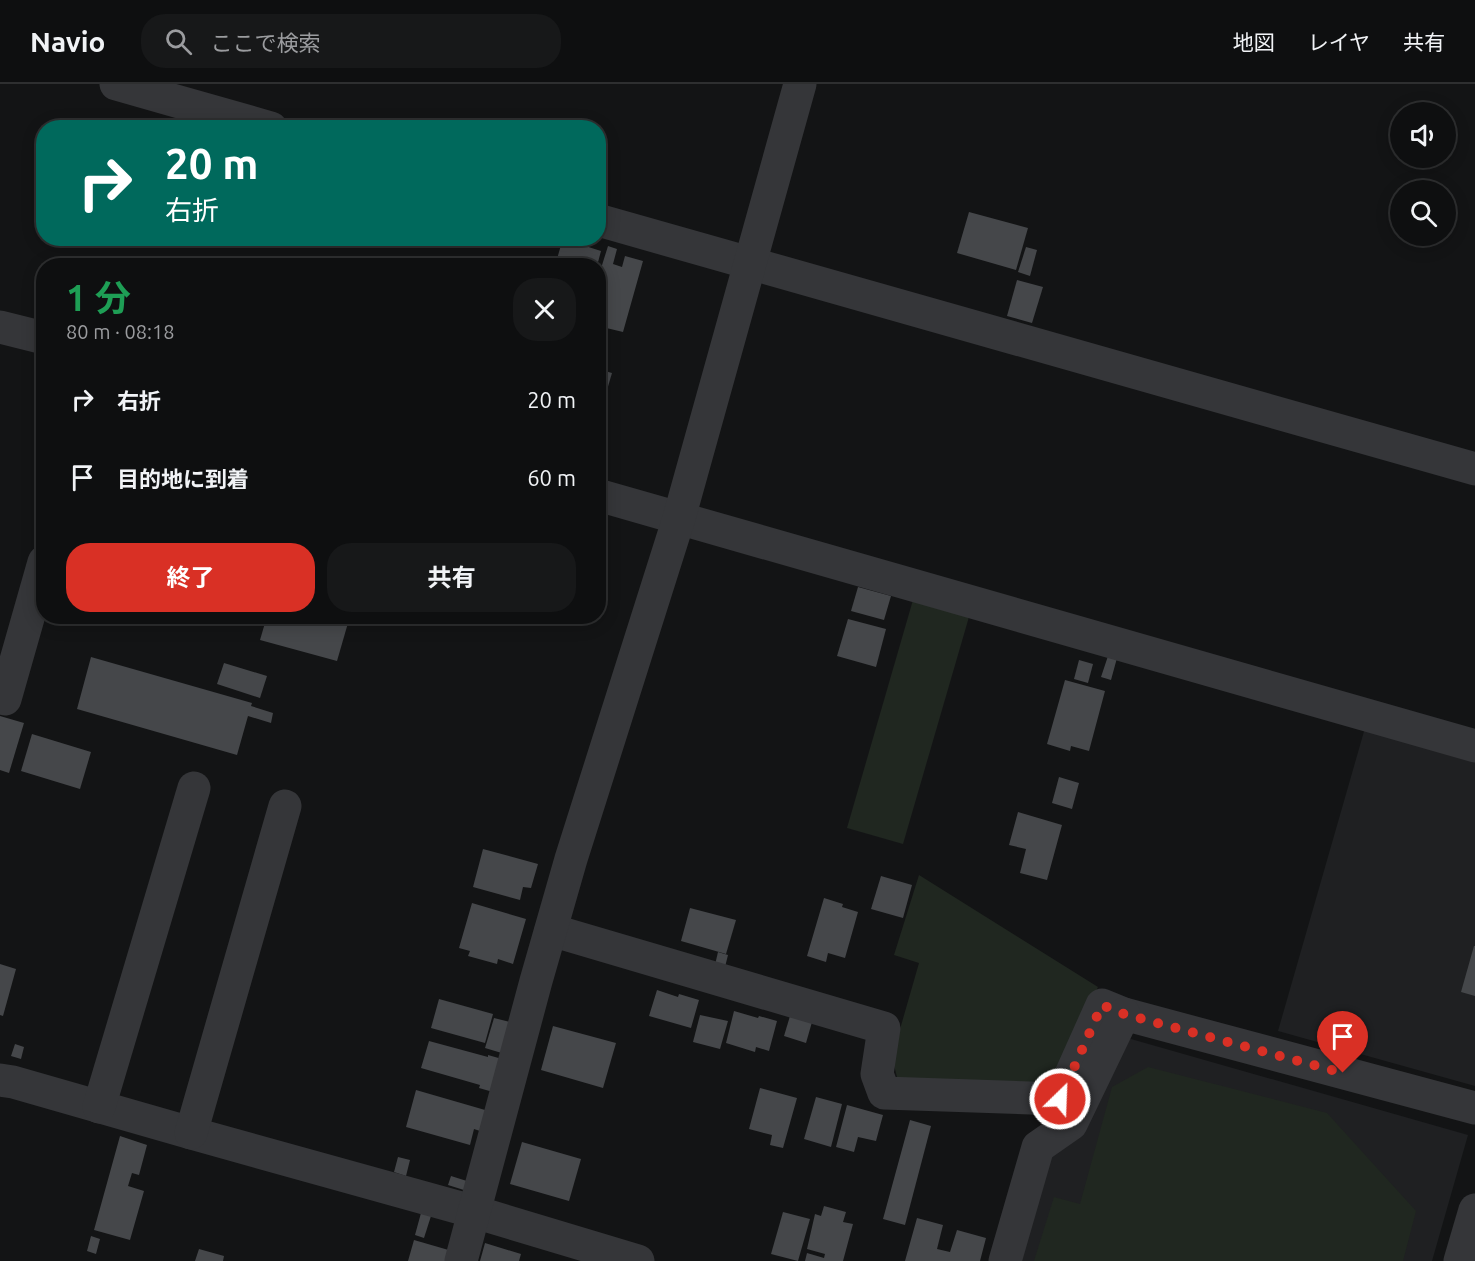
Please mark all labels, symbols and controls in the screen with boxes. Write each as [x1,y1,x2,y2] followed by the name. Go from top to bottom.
[141,14,561,68] search box
[162,25,195,58] icon: search
[30,26,105,57] text: Navio
[210,30,320,55] text: ここで検索
[1233,30,1275,54] text: 地図
[1308,30,1370,54] text: レイヤ
[1403,30,1445,54] text: 共有
[1390,102,1456,246] map controls
[1390,102,1456,168] button: sound
[165,140,259,187] text: 20 m
[66,144,144,222] icon: right
[1390,180,1456,246] button: search
[165,195,219,225] text: 右折
[66,277,131,318] text: 1 分
[513,278,576,341] button: close
[66,320,175,343] text: 80 m · 08:18
[66,383,99,416] icon: right
[527,387,576,412] text: 20 m
[117,388,161,413] text: 右折
[66,461,99,494] icon: arrive
[527,465,576,490] text: 60 m
[117,466,249,491] text: 目的地に到着
[66,543,315,612] button: 終了
[327,543,576,612] button: 共有
[1317,1011,1368,1073] pin
[1326,1020,1359,1053] icon: arrive
[1028,1067,1092,1131] position arrow

